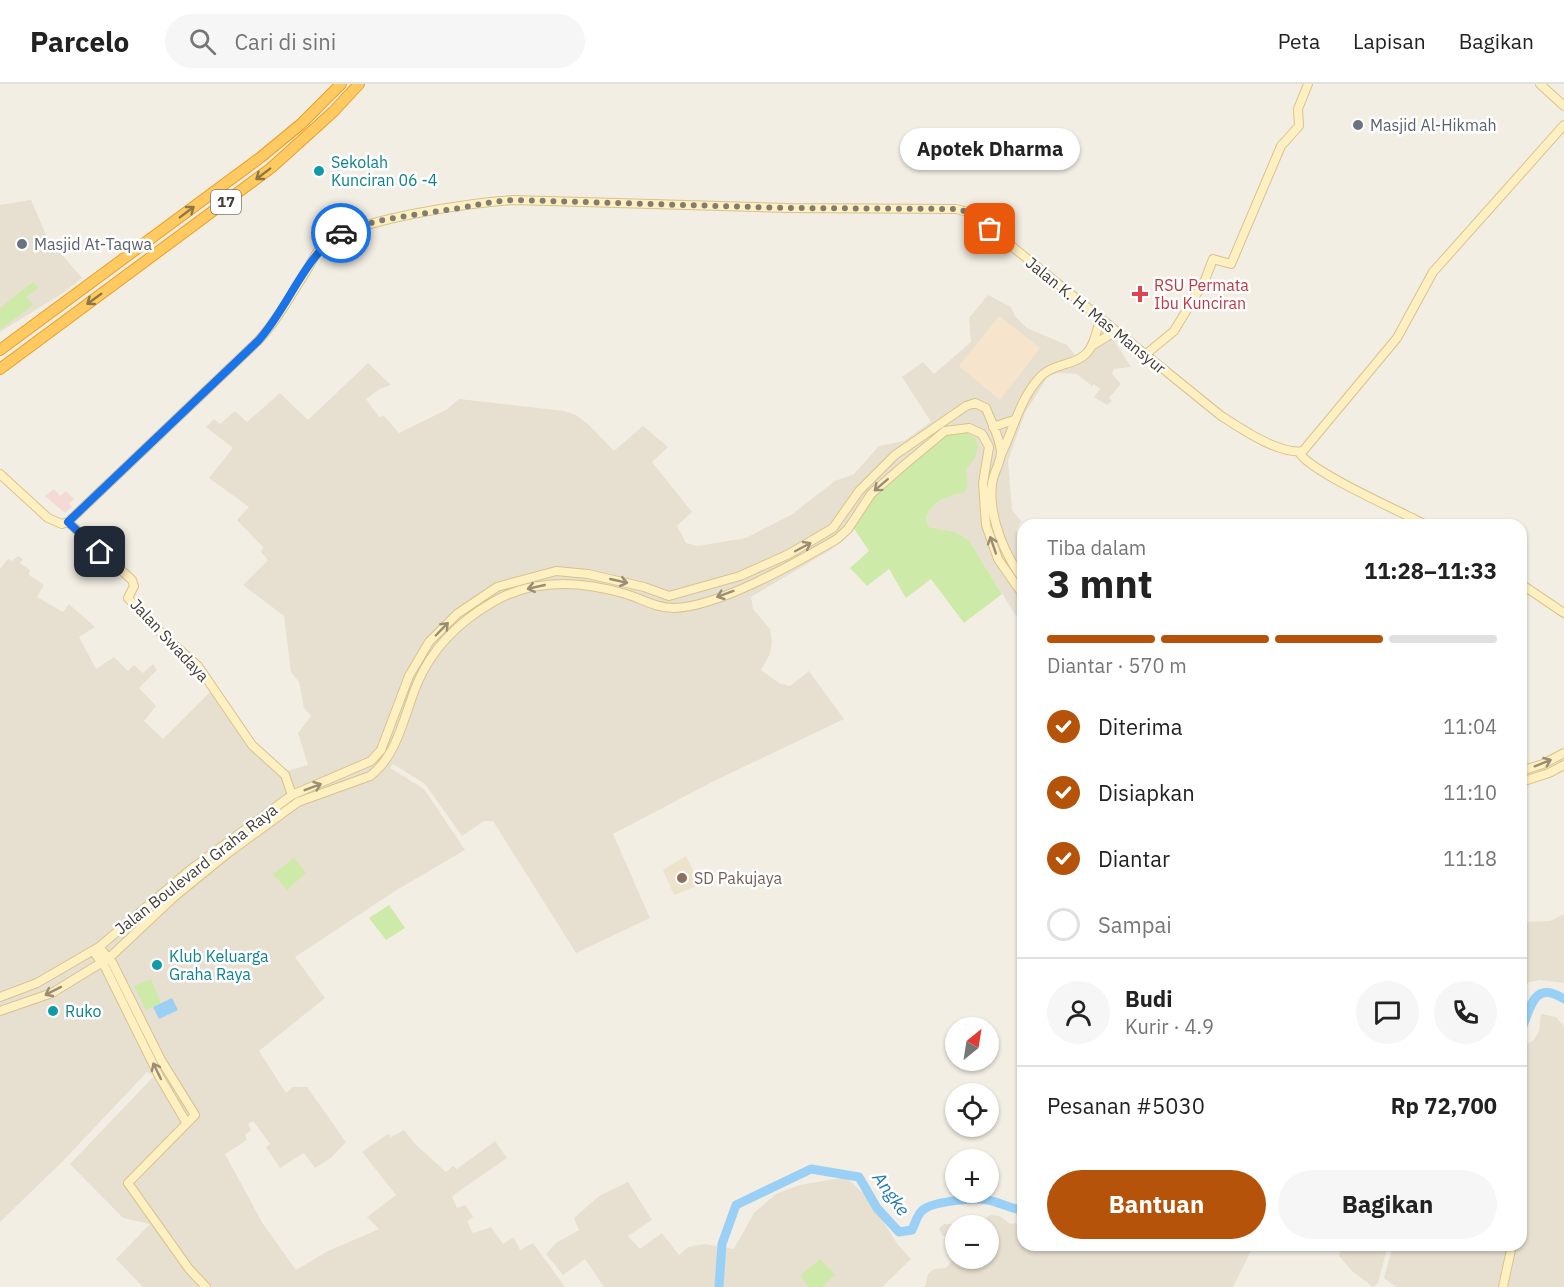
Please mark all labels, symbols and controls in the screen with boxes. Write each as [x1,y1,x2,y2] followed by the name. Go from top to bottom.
[165,14,585,68] search box
[30,23,129,60] text: Parcelo
[186,25,219,58] icon: search
[234,27,336,56] text: Cari di sini
[1278,27,1320,55] text: Peta
[1353,27,1426,55] text: Lapisan
[1459,27,1534,55] text: Bagikan
[1370,115,1497,135] place label: Masjid Al-Hikmah
[1351,118,1365,132] marker: Masjid Al-Hikmah
[900,127,1080,169] callout: Apotek Dharma
[917,135,1063,162] text: Apotek Dharma
[331,152,437,190] place label: Sekolah Kunciran 06 -4
[312,164,326,178] marker: Sekolah Kunciran 06 -4
[256,167,272,180] one-way arrow
[211,190,241,214] road number: 17
[311,203,371,263] courier
[964,203,1015,254] pin
[179,205,195,218] one-way arrow
[973,212,1006,245] icon: bag
[325,217,358,250] icon: car
[34,234,152,254] place label: Masjid At-Taqwa
[15,237,29,251] marker: Masjid At-Taqwa
[1022,252,1170,378] street label: Jalan K. H. Mas Mansyur
[1154,275,1249,313] place label: RSU Permata Ibu Kunciran
[1131,285,1149,303] marker: RSU Permata Ibu Kunciran
[87,293,103,306] one-way arrow
[874,478,889,492] one-way arrow
[74,526,125,577] pin
[1047,534,1146,561] text: Tiba dalam
[83,535,116,568] icon: home
[987,536,998,555] one-way arrow
[794,541,811,553] one-way arrow
[1364,556,1497,585] text: 11:28–11:33
[1047,558,1153,609] text: 3 mnt
[609,576,629,587] one-way arrow
[527,581,546,593] one-way arrow
[716,589,735,600] one-way arrow
[126,594,214,686] street label: Jalan Swadaya
[435,621,450,636] one-way arrow
[1047,652,1187,679] text: Diantar · 570 m
[1047,710,1080,743] icon: check
[1098,712,1183,741] text: Diterima
[1443,713,1497,740] text: 11:04
[1533,757,1552,768] one-way arrow
[1047,776,1080,809] icon: check
[1098,778,1195,807] text: Disiapkan
[1443,779,1497,806] text: 11:10
[303,780,322,791] one-way arrow
[111,799,282,939] street label: Jalan Boulevard Graha Raya
[1047,842,1080,875] icon: check
[1098,844,1170,873] text: Diantar
[1443,845,1497,872] text: 11:18
[694,868,782,888] place label: SD Pakujaya
[675,871,689,885] marker: SD Pakujaya
[1098,910,1172,939] text: Sampai
[169,946,269,984] place label: Klub Keluarga Graha Raya
[150,958,164,972] marker: Klub Keluarga Graha Raya
[1047,981,1110,1044] button: person
[1356,981,1419,1044] button: chat
[1434,981,1497,1044] button: phone
[1125,984,1172,1013] text: Budi
[45,985,62,997] one-way arrow
[65,1001,101,1021] place label: Ruko
[46,1004,60,1018] marker: Ruko
[1125,1013,1214,1040] text: Kurir · 4.9
[945,1017,999,1071] north arrow
[945,1017,999,1269] map controls
[151,1063,162,1081] one-way arrow
[945,1083,999,1137] button: locate
[1047,1091,1205,1120] text: Pesanan #5030
[1391,1091,1497,1120] text: Rp 72,700
[945,1149,999,1203] button: +
[867,1166,915,1220] water label: Angke
[1047,1170,1266,1239] button: Bantuan
[1278,1170,1497,1239] button: Bagikan
[945,1215,999,1269] button: −

